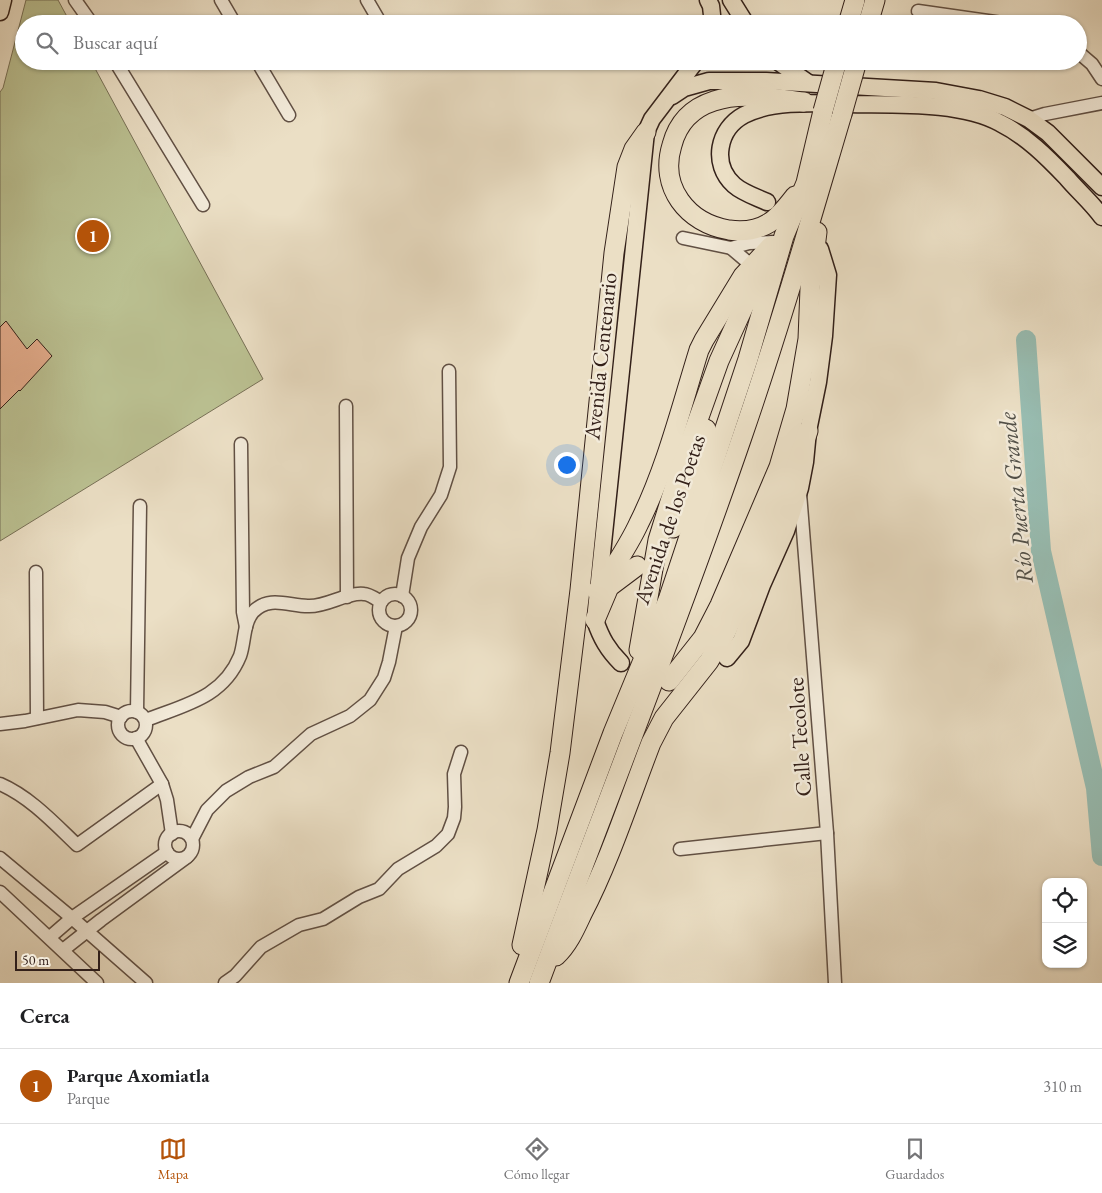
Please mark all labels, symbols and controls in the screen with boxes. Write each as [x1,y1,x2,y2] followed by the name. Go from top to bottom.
[15,15,1087,70] search box
[33,29,61,57] icon: search
[73,30,158,55] text: Buscar aquí
[77,217,109,255] pin: 1
[577,271,624,442] street label: Avenida Centenario
[991,410,1040,585] water label: Río Puerta Grande
[626,430,712,609] street label: Avenida de los Poetas
[554,452,580,478] your location
[781,676,818,798] street label: Calle Tecolote
[1042,878,1087,968] map controls
[1042,878,1087,923] button: locate
[1042,923,1087,968] button: layers
[15,948,100,971] scale bar
[22,951,49,969] text: 50 m
[20,1002,70,1029] text: Cerca
[67,1063,210,1088] text: Parque Axomiatla
[32,1076,40,1097] text: 1
[1043,1076,1082,1097] text: 310 m
[67,1088,110,1109] text: Parque
[158,1135,188,1183] tab: Mapa
[504,1135,570,1183] tab: Cómo llegar
[885,1135,944,1183] tab: Guardados

